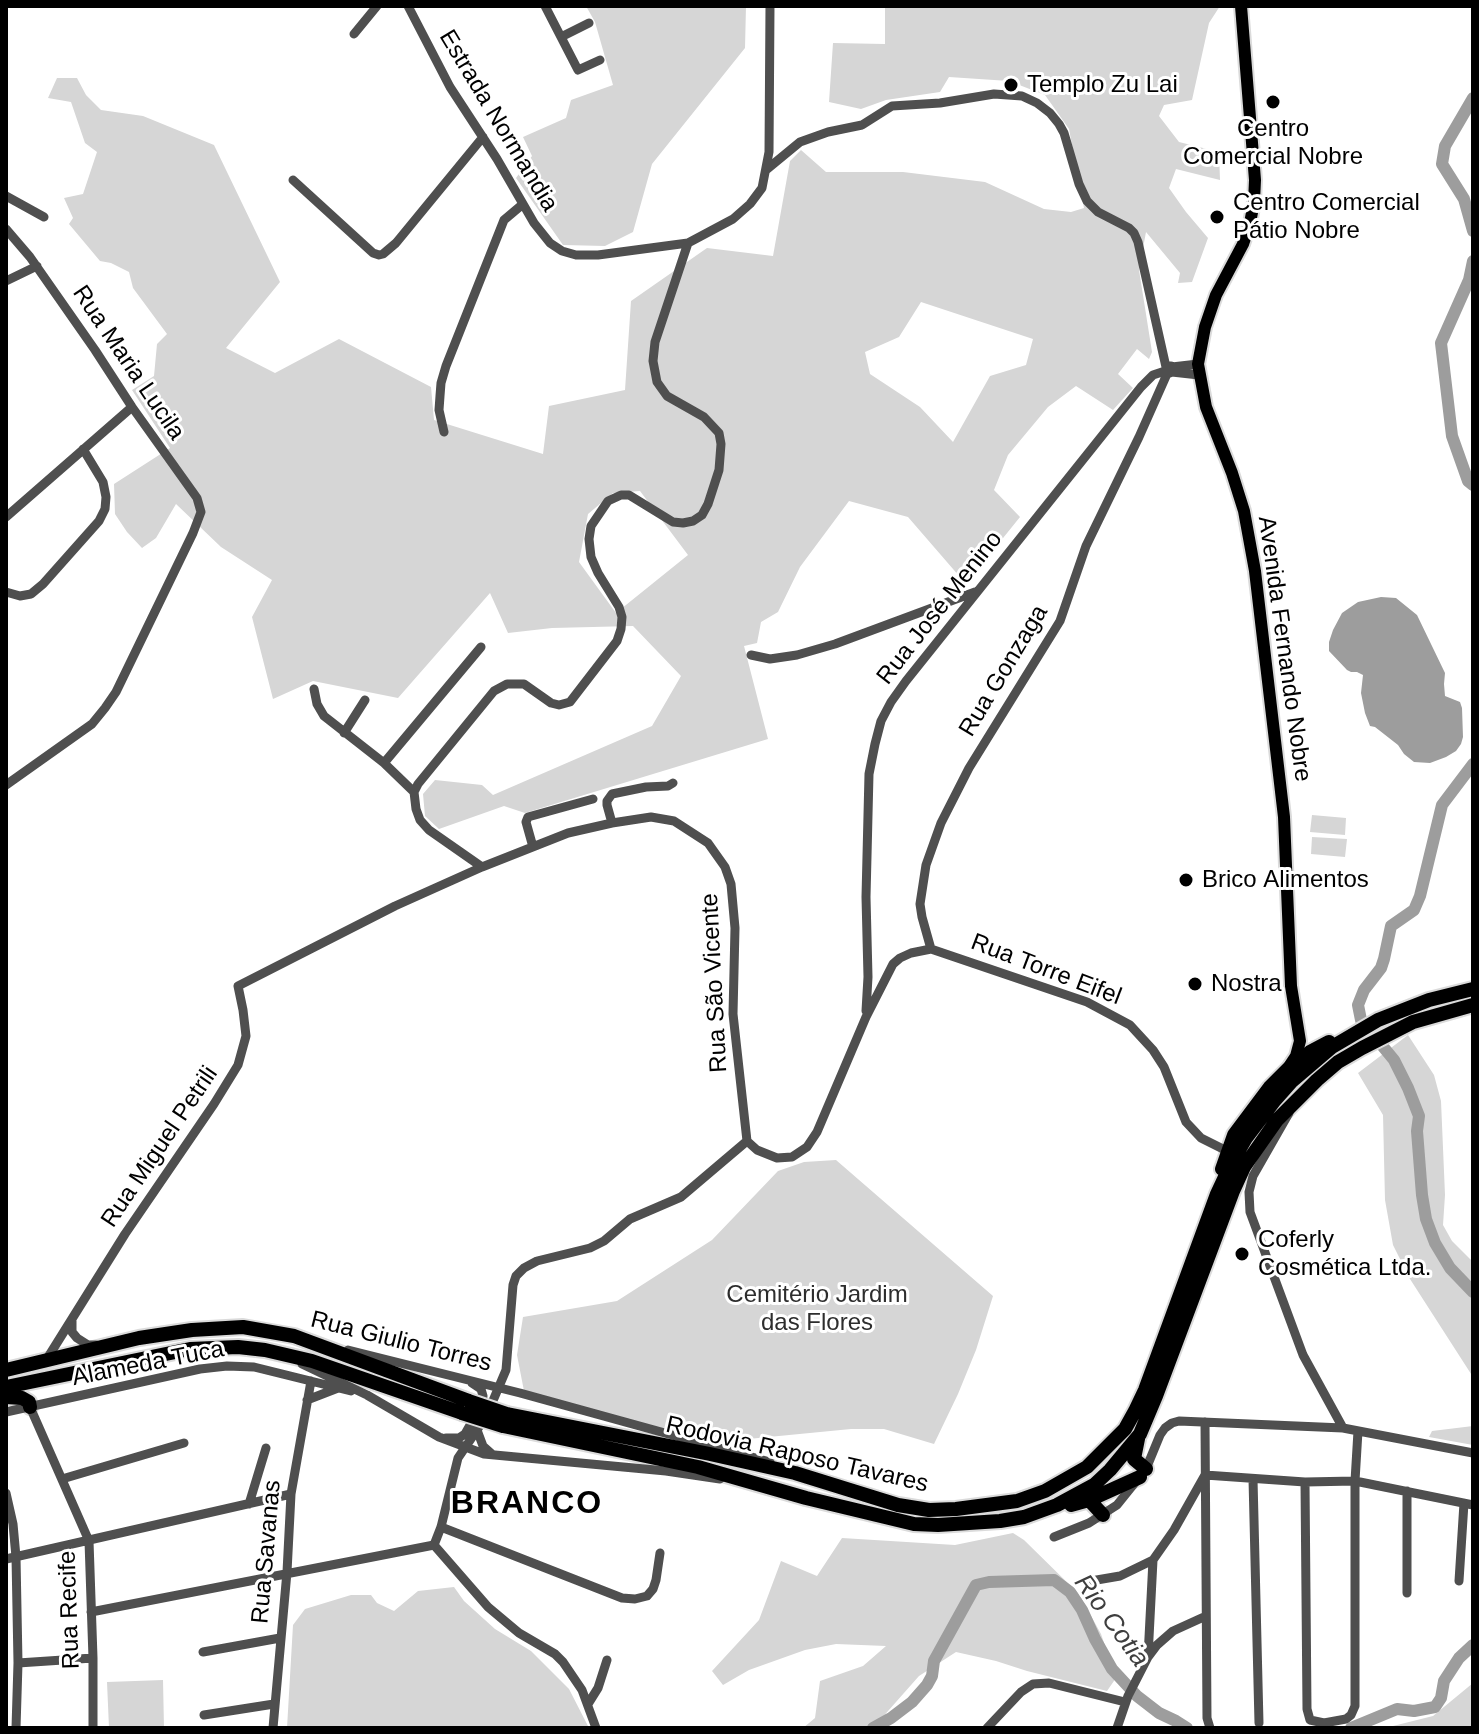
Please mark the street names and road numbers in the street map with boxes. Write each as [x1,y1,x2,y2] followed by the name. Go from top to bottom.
[432,25,564,217] street label: Estrada Normandia
[66,280,190,446] street label: Rua Maria Lucila
[1251,514,1317,784] street label: Avenida Fernando Nobre
[871,526,1009,690] street label: Rua José Menino
[954,600,1054,742] street label: Rua Gonzaga
[696,893,734,1073] street label: Rua São Vicente
[967,928,1125,1012] street label: Rua Torre Eifel
[95,1061,225,1233] street label: Rua Miguel Petrili
[308,1306,494,1378] street label: Rua Giulio Torres
[70,1335,226,1393] street label: Alameda Tuca
[663,1411,931,1499] street label: Rodovia Raposo Tavares
[246,1479,288,1625] street label: Rua Savanas
[54,1550,86,1670] street label: Rua Recife

